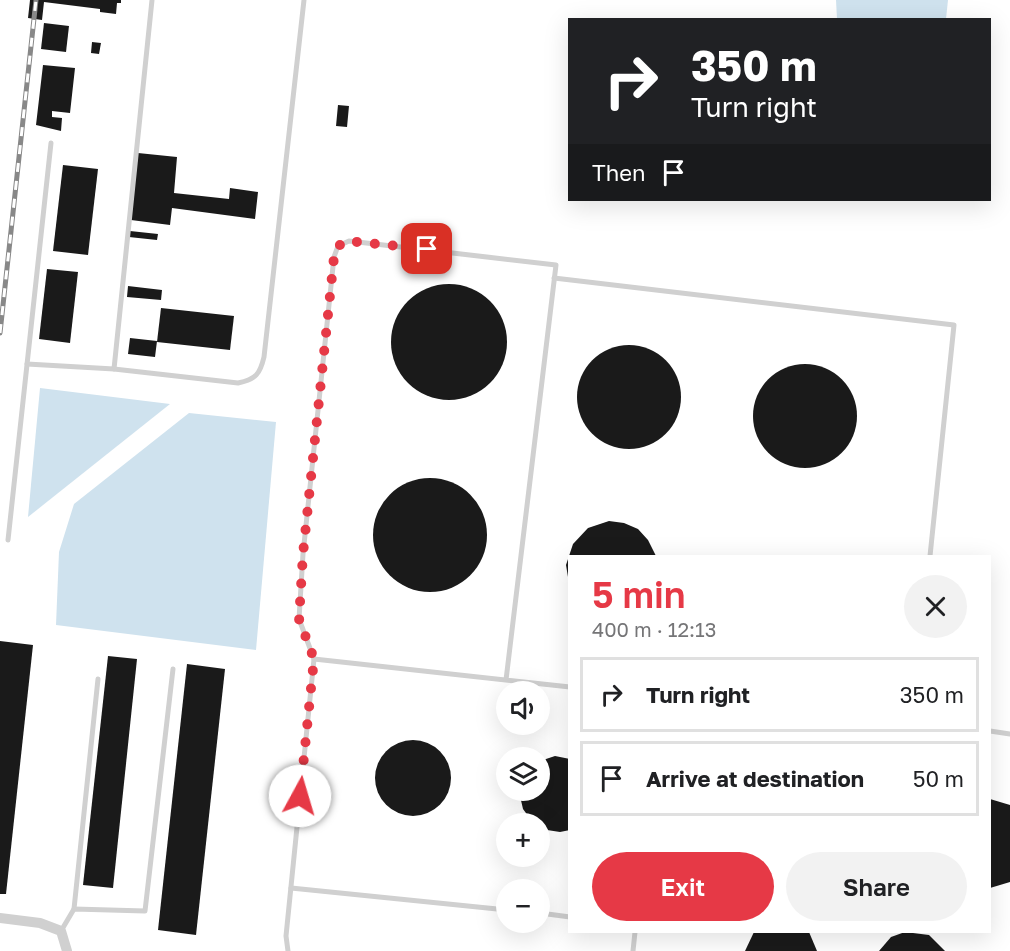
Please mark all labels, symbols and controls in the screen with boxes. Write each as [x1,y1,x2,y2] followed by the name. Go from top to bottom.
[691,40,817,90] text: 350 m
[592,42,670,120] icon: right
[691,91,817,123] text: Turn right
[657,156,690,189] icon: arrive
[592,159,645,186] text: Then
[401,223,452,274] pin
[410,232,443,265] icon: arrive
[592,573,686,616] text: 5 min
[904,575,967,638] button: close
[592,617,716,641] text: 400 m · 12:13
[595,678,628,711] icon: right
[496,681,550,933] map controls
[496,681,550,735] button: sound
[646,681,750,708] text: Turn right
[900,681,964,708] text: 350 m
[496,747,550,801] button: layers
[595,762,628,795] icon: arrive
[268,764,332,828] position arrow
[646,765,864,792] text: Arrive at destination
[913,765,964,792] text: 50 m
[496,813,550,867] button: +
[592,852,774,921] button: Exit
[786,852,967,921] button: Share
[496,879,550,933] button: −

